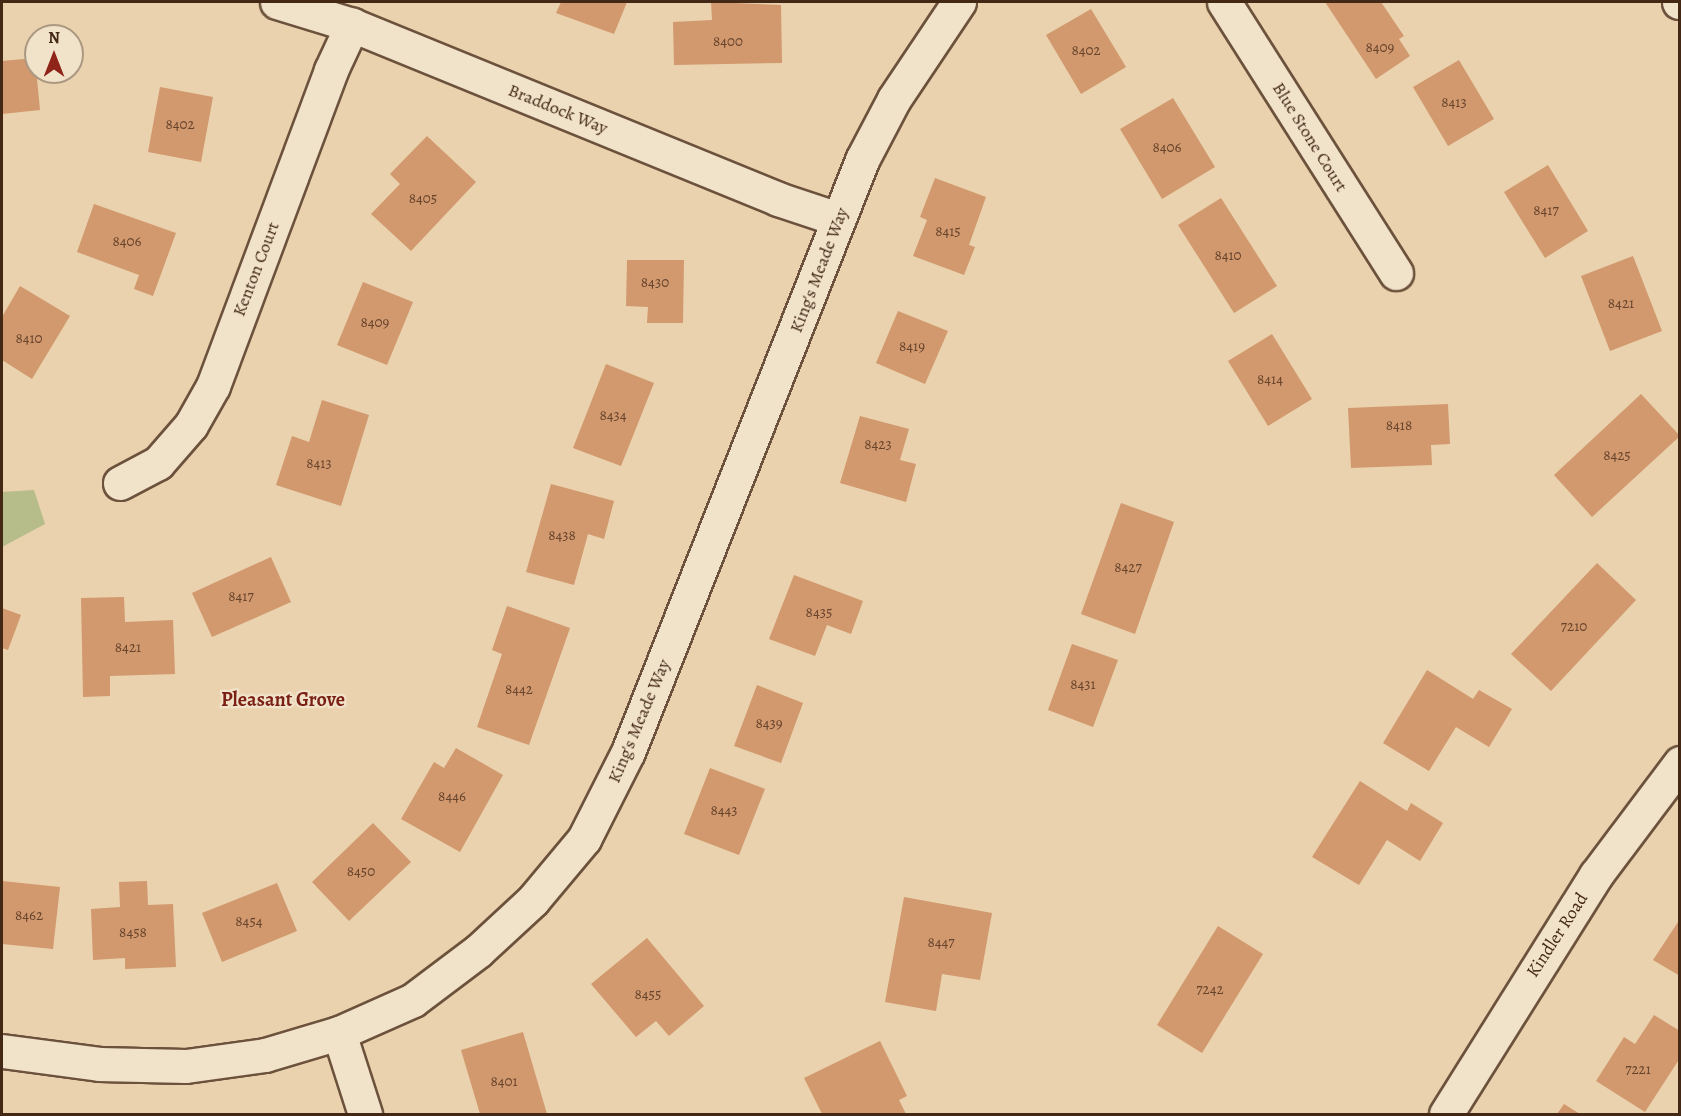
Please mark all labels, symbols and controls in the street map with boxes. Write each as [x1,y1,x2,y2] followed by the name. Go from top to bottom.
[24,24,84,84] north arrow
[48,27,60,49] text: N
[713,33,743,51] house number: 8400
[1366,39,1394,57] house number: 8409
[1071,42,1101,60] house number: 8402
[1268,78,1352,196] street label: Blue Stone Court
[505,79,611,139] street label: Braddock Way
[1441,94,1467,112] house number: 8413
[165,116,195,134] house number: 8402
[1153,139,1181,157] house number: 8406
[409,190,437,208] house number: 8405
[1533,202,1559,220] house number: 8417
[785,204,853,336] street label: King's Meade Way
[228,219,284,319] street label: Kenton Court
[935,223,961,241] house number: 8415
[113,233,141,251] house number: 8406
[1214,247,1242,265] house number: 8410
[641,274,669,292] house number: 8430
[1608,295,1634,313] house number: 8421
[361,314,389,332] house number: 8409
[15,330,43,348] house number: 8410
[899,338,925,356] house number: 8419
[1257,371,1283,389] house number: 8414
[599,407,627,425] house number: 8434
[1386,417,1412,435] house number: 8418
[864,436,892,454] house number: 8423
[1603,447,1631,465] house number: 8425
[306,455,332,473] house number: 8413
[548,527,576,545] house number: 8438
[1114,559,1142,577] house number: 8427
[228,588,254,606] house number: 8417
[806,604,832,622] house number: 8435
[1561,618,1587,636] house number: 7210
[115,639,141,657] house number: 8421
[603,656,675,786] street label: King's Meade Way
[1070,676,1096,694] house number: 8431
[505,681,533,699] house number: 8442
[221,687,345,711] district label: Pleasant Grove
[755,715,783,733] house number: 8439
[438,788,466,806] house number: 8446
[710,802,738,820] house number: 8443
[347,863,375,881] house number: 8450
[1522,889,1592,981] street label: Kindler Road
[15,907,43,925] house number: 8462
[235,913,263,931] house number: 8454
[119,924,147,942] house number: 8458
[927,934,955,952] house number: 8447
[1196,981,1224,999] house number: 7242
[635,986,661,1004] house number: 8455
[1625,1061,1651,1079] house number: 7221
[490,1073,518,1091] house number: 8401

